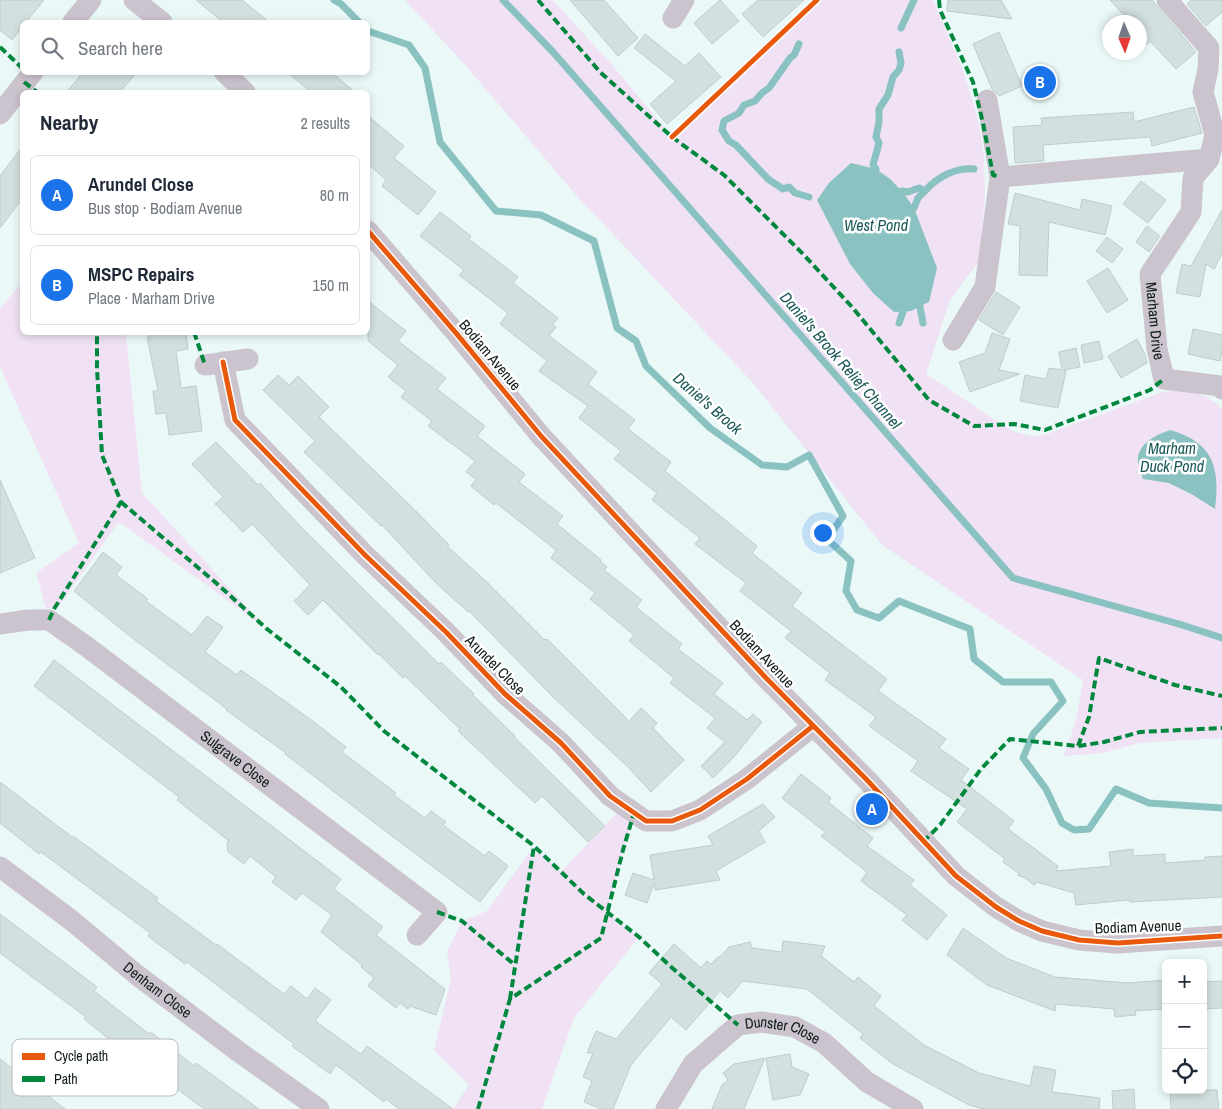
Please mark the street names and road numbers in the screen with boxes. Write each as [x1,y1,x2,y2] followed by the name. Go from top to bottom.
[1141,281,1170,362] street label: Marham Drive
[454,315,526,395] street label: Bodiam Avenue
[725,615,800,693] street label: Bodiam Avenue
[460,629,530,699] street label: Arundel Close
[196,725,275,793] street label: Sulgrave Close
[1094,914,1182,939] street label: Bodiam Avenue
[119,957,197,1023] street label: Denham Close
[743,1011,824,1049] street label: Dunster Close

